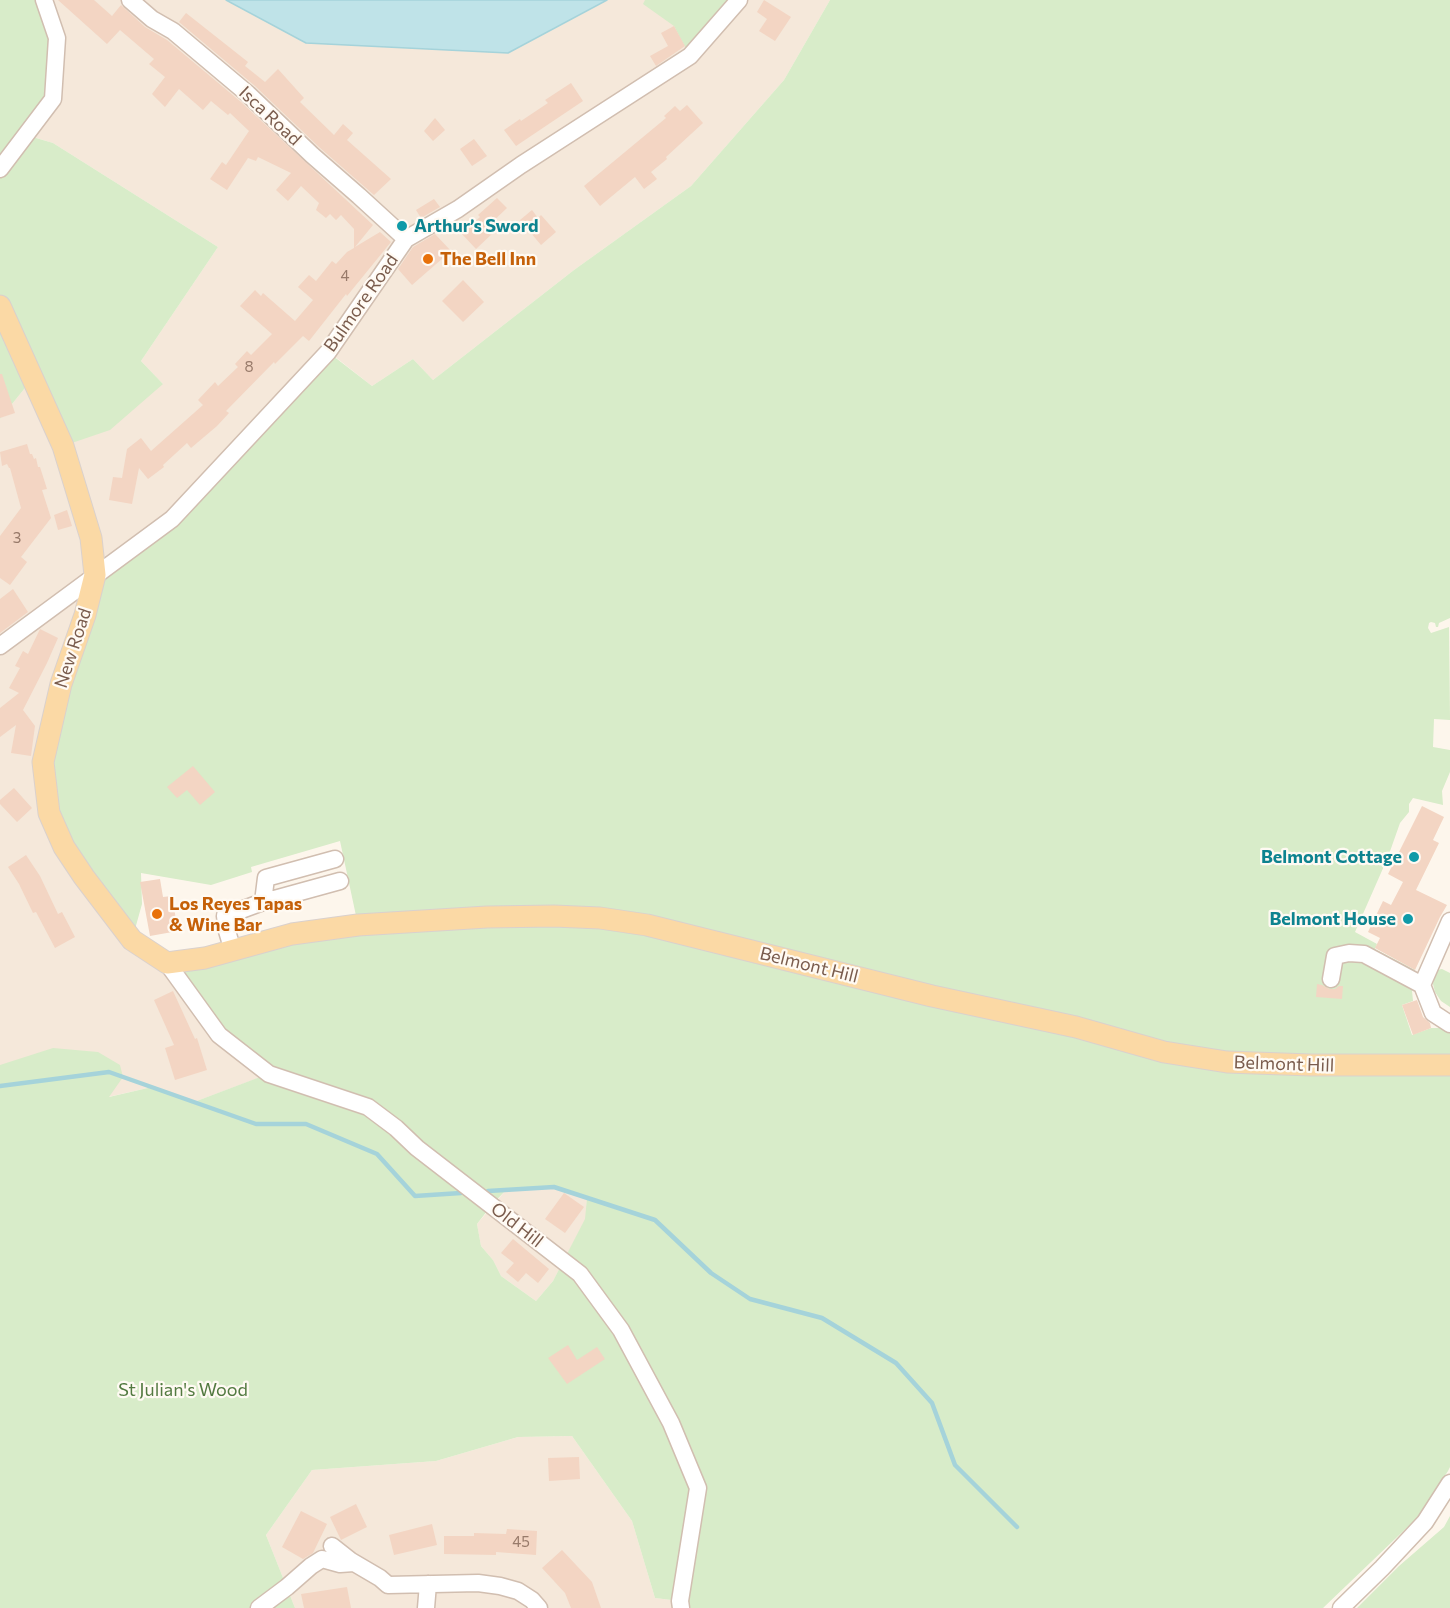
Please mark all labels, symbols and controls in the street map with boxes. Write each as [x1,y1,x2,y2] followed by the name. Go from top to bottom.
[234,82,306,150] street label: Isca Road
[414,215,539,237] place label: Arthur’s Sword
[395,219,409,233] marker: Arthur’s Sword
[440,248,536,270] place label: The Bell Inn
[319,250,403,356] street label: Bulmore Road
[421,252,435,266] marker: The Bell Inn
[341,267,349,285] house number: 4
[244,358,254,376] house number: 8
[13,529,21,547] house number: 3
[50,605,96,691] street label: New Road
[1261,846,1402,868] place label: Belmont Cottage
[1407,850,1421,864] marker: Belmont Cottage
[169,893,302,936] place label: Los Reyes Tapas & Wine Bar
[150,907,164,921] marker: Los Reyes Tapas & Wine Bar
[1269,908,1396,930] place label: Belmont House
[1401,912,1415,926] marker: Belmont House
[758,942,860,988] street label: Belmont Hill
[1233,1051,1335,1077] street label: Belmont Hill
[487,1198,547,1252] street label: Old Hill
[118,1379,248,1401] park label: St Julian's Wood
[512,1533,530,1551] house number: 45

